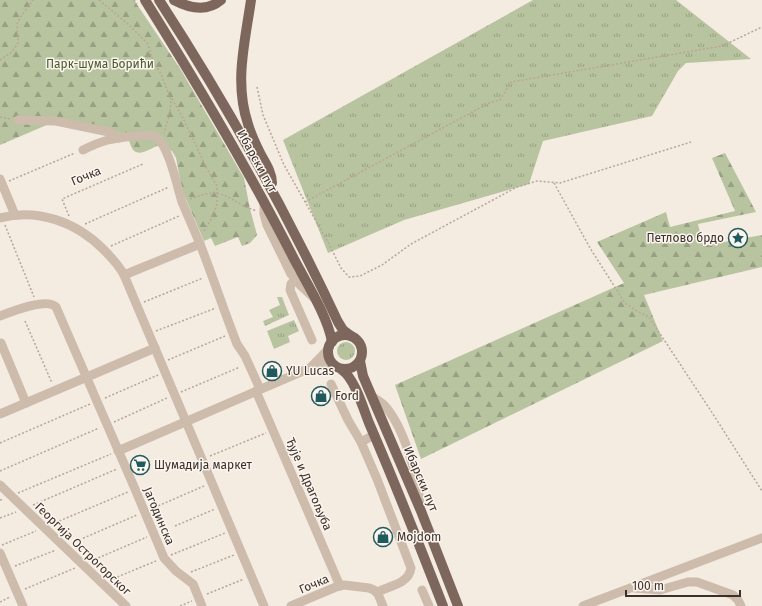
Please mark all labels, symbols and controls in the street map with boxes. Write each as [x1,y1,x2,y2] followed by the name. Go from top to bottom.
[46,57,154,71] park label: Парк-шума Борићи
[234,127,280,195] street label: Ибарски пут
[69,163,103,189] street label: Гочка
[727,227,749,249] place icon: Петлово брдо
[646,231,724,245] place label: Петлово брдо
[261,360,283,382] shop icon: YU Lucas
[286,364,335,378] place label: YU Lucas
[310,385,332,407] shop icon: Ford
[335,389,359,403] place label: Ford
[283,436,335,532] street label: Ђује и Драгољуба
[401,444,441,514] street label: Ибарски пут
[129,454,151,476] supermarket icon: Шумадија маркет
[154,458,253,472] place label: Шумадија маркет
[141,485,177,547] street label: Јагодинска
[32,500,134,599] street label: Георгија Острогорског
[372,526,394,548] shop icon: Mojdom
[397,530,441,544] place label: Mojdom
[297,571,331,597] street label: Гочка
[626,572,740,598] scale bar
[632,579,664,593] text: 100 m

